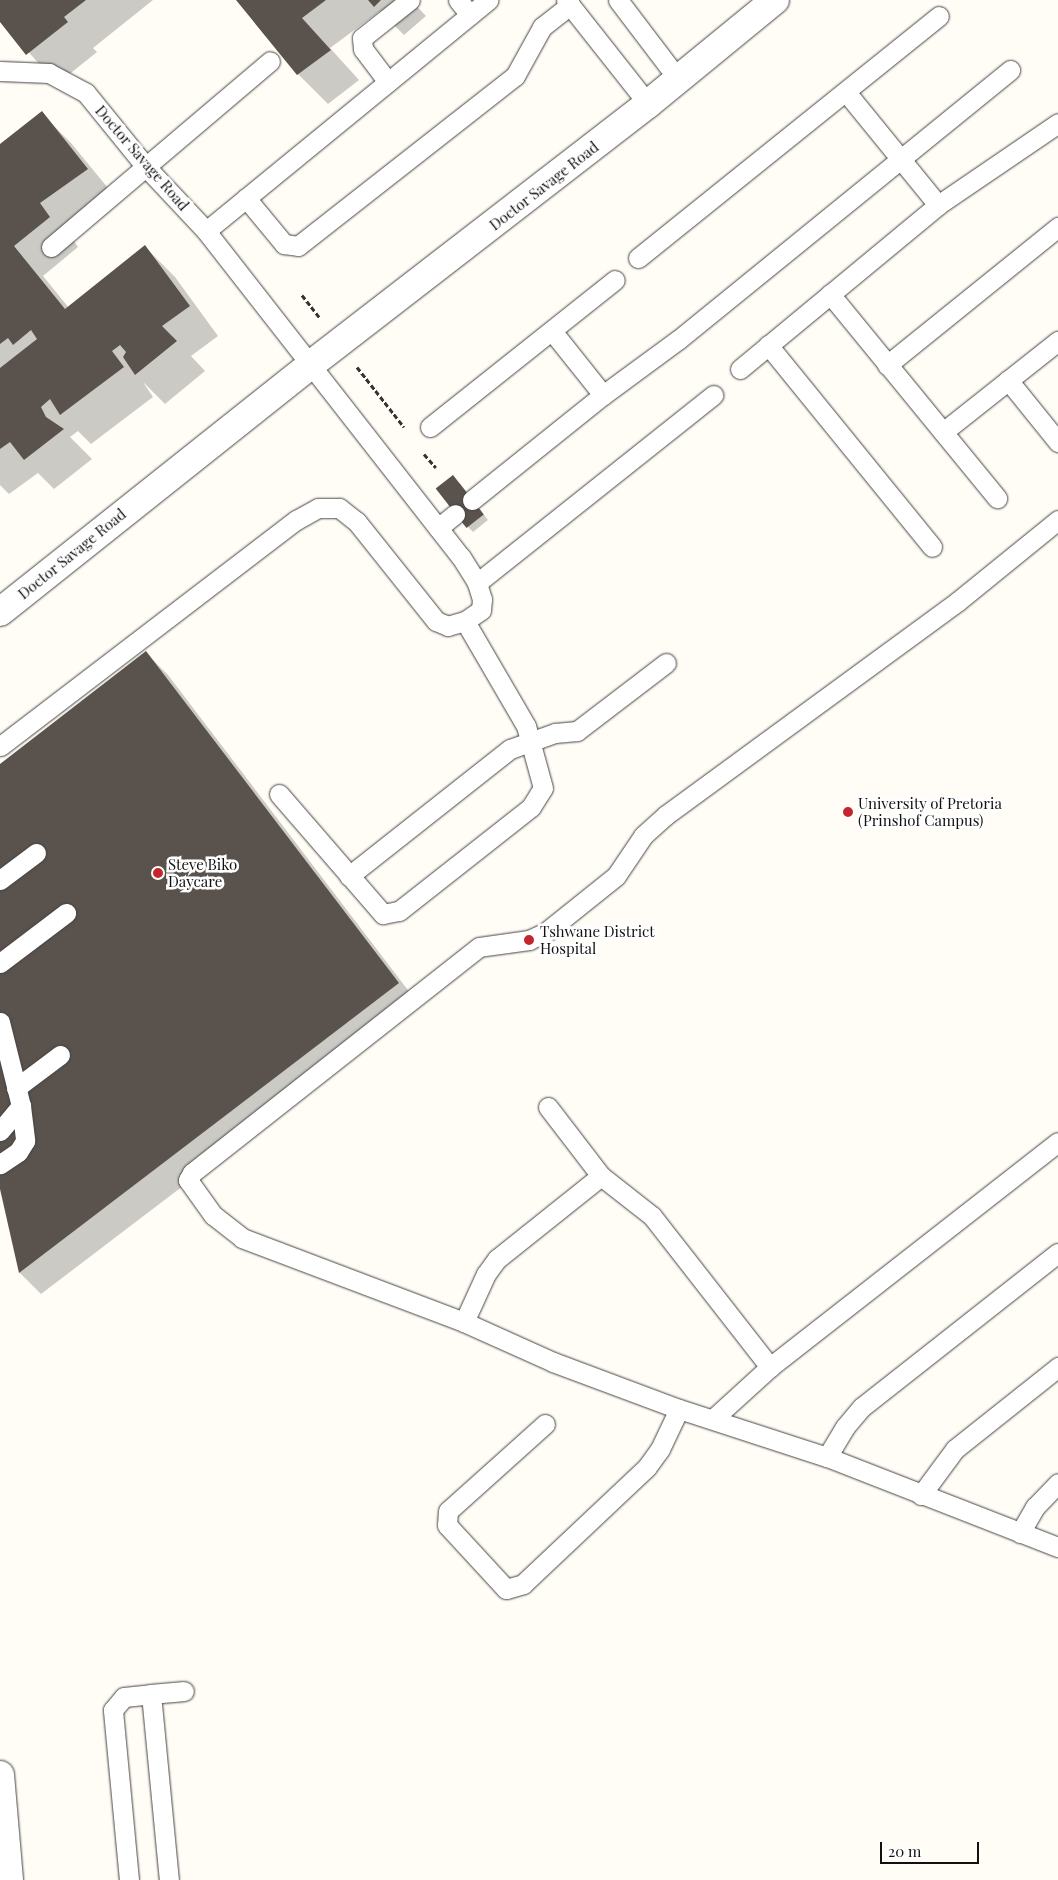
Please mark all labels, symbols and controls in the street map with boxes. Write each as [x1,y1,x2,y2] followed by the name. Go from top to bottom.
[91,102,193,214] street label: Doctor Savage Road
[486,138,602,234] street label: Doctor Savage Road
[14,505,130,603] street label: Doctor Savage Road
[858,794,1002,829] place label: University of Pretoria (Prinshof Campus)
[842,806,854,818] marker: University of Pretoria (Prinshof Campus)
[168,855,237,890] place label: Steve Biko Daycare
[152,867,164,879] marker: Steve Biko Daycare
[540,922,655,957] place label: Tshwane District Hospital
[522,933,536,947] marker: Tshwane District Hospital
[883,1832,982,1864] scale bar
[888,1841,921,1861] text: 20 m

